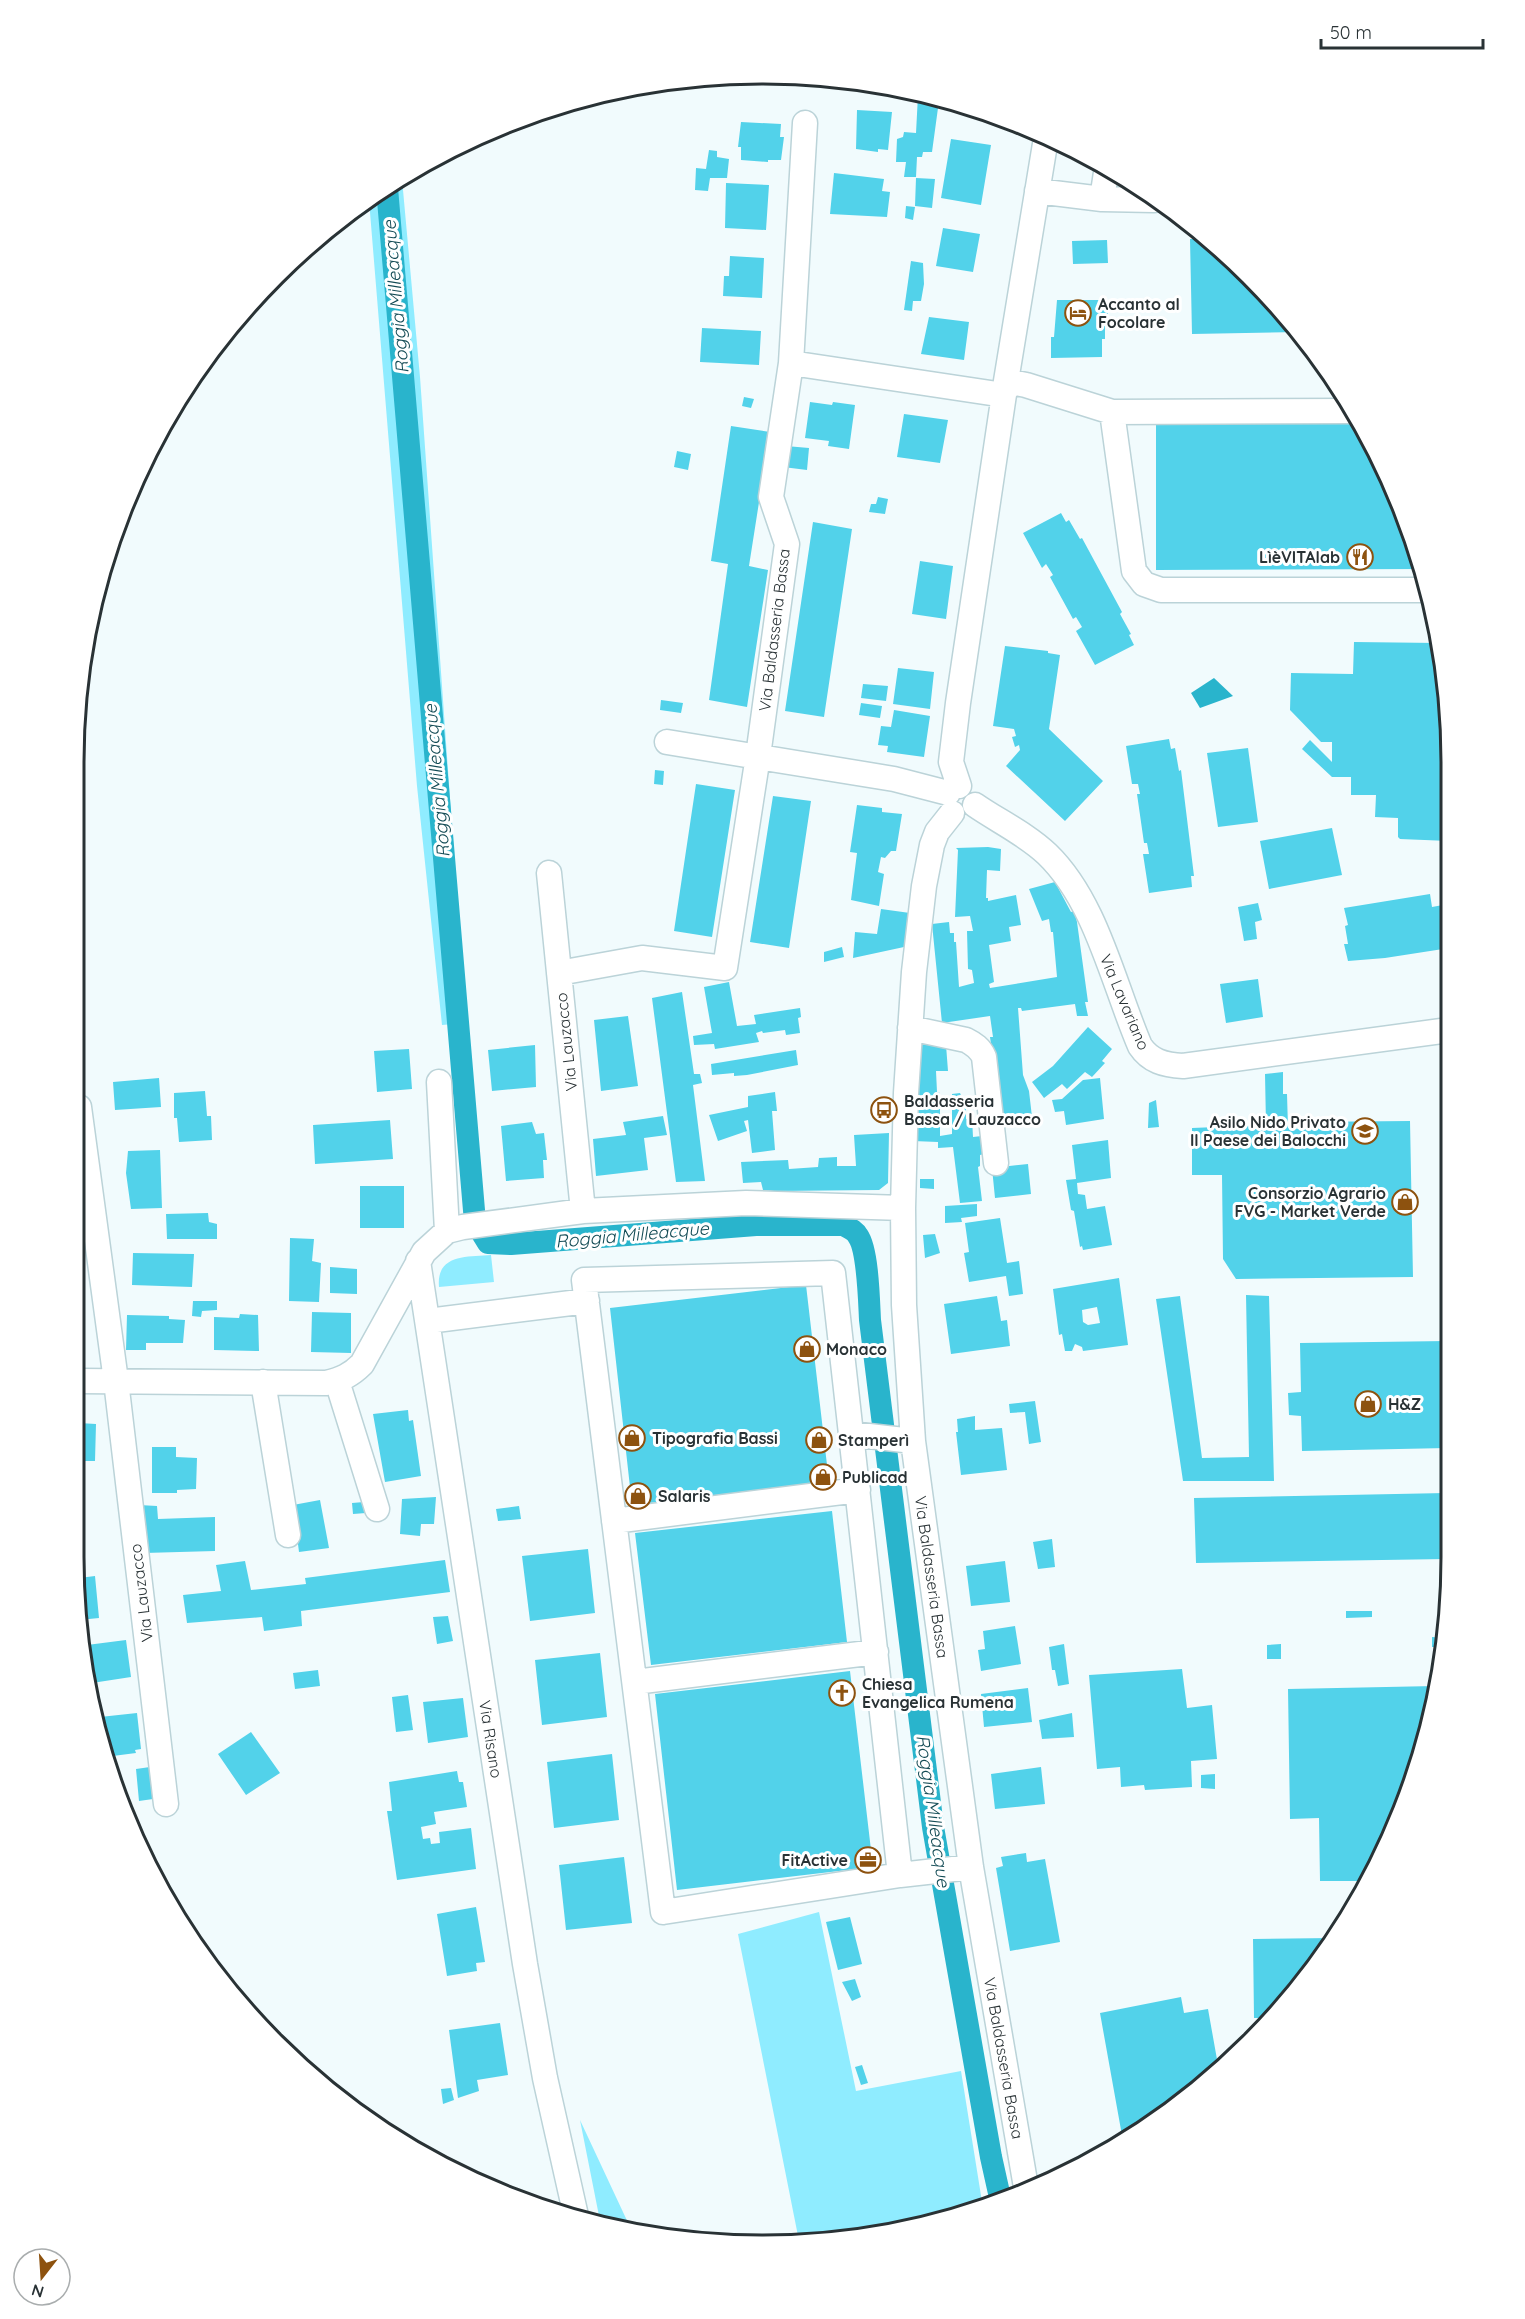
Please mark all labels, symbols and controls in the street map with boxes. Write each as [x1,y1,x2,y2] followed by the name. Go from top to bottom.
[1321,12,1483,50] scale bar
[1330,21,1372,44] text: 50 m
[377,219,414,375] water label: Roggia Milleacque
[1098,294,1180,332] place label: Accanto al Focolare
[1063,298,1093,328] hotel icon: Accanto al Focolare
[1345,542,1375,572] restaurant icon: LìèVITAlab
[754,547,794,713] street label: Via Baldasseria Bassa
[1259,547,1340,567] place label: LìèVITAlab
[418,703,455,859] water label: Roggia Milleacque
[1096,951,1154,1053] street label: Via Lavariano
[551,992,581,1092] street label: Via Lauzacco
[904,1091,1041,1129] place label: Baldasseria Bassa / Lauzacco
[869,1095,899,1125] bus stop icon: Baldasseria Bassa / Lauzacco
[1190,1112,1346,1150] place label: Asilo Nido Privato Il Paese dei Balocchi
[1350,1116,1380,1146] school or university icon: Asilo Nido Privato Il Paese dei Balocchi
[1235,1183,1386,1221] place label: Consorzio Agrario FVG - Market Verde
[1390,1187,1420,1217] shop icon: Consorzio Agrario FVG - Market Verde
[554,1216,710,1253] water label: Roggia Milleacque
[792,1334,822,1364] shop icon: Monaco
[826,1339,887,1359] place label: Monaco
[1353,1389,1383,1419] shop icon: H&Z
[1388,1394,1421,1414] place label: H&Z
[617,1423,647,1453] shop icon: Tipografia Bassi
[804,1425,834,1455] shop icon: Stamperì
[652,1428,778,1448] place label: Tipografia Bassi
[838,1430,909,1450] place label: Stamperì
[808,1462,838,1492] shop icon: Publicad
[842,1467,908,1487] place label: Publicad
[623,1481,653,1511] shop icon: Salaris
[658,1486,711,1506] place label: Salaris
[911,1495,953,1659] street label: Via Baldasseria Bassa
[125,1543,157,1643] street label: Via Lauzacco
[862,1674,1014,1712] place label: Chiesa Evangelica Rumena
[827,1678,857,1708] church icon: Chiesa Evangelica Rumena
[475,1699,507,1779] street label: Via Risano
[911,1733,956,1889] water label: Roggia Milleacque
[853,1845,883,1875] office icon: FitActive
[781,1850,848,1870] place label: FitActive
[980,1976,1028,2140] street label: Via Baldasseria Bassa
[12,2247,72,2307] north arrow
[29,2280,46,2303] text: N

